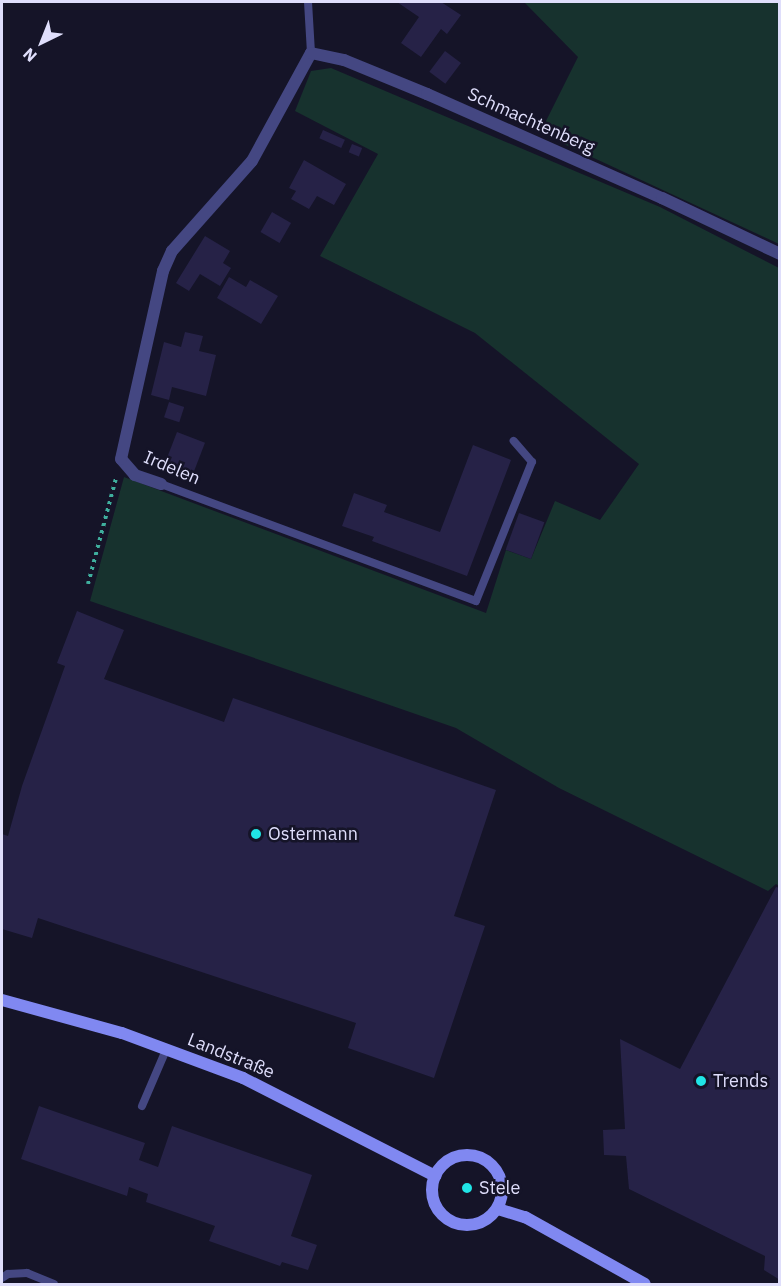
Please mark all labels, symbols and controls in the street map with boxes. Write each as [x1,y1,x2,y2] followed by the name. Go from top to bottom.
[12,12,72,72] north arrow
[19,44,41,66] text: N
[464,83,598,159] street label: Schmachtenberg
[141,447,203,489] street label: Irdelen
[268,823,358,845] place label: Ostermann
[249,827,263,841] marker: Ostermann
[184,1029,278,1083] street label: Landstraße
[713,1070,768,1092] place label: Trends
[694,1074,708,1088] marker: Trends
[479,1177,520,1199] place label: Stele
[460,1181,474,1195] marker: Stele

